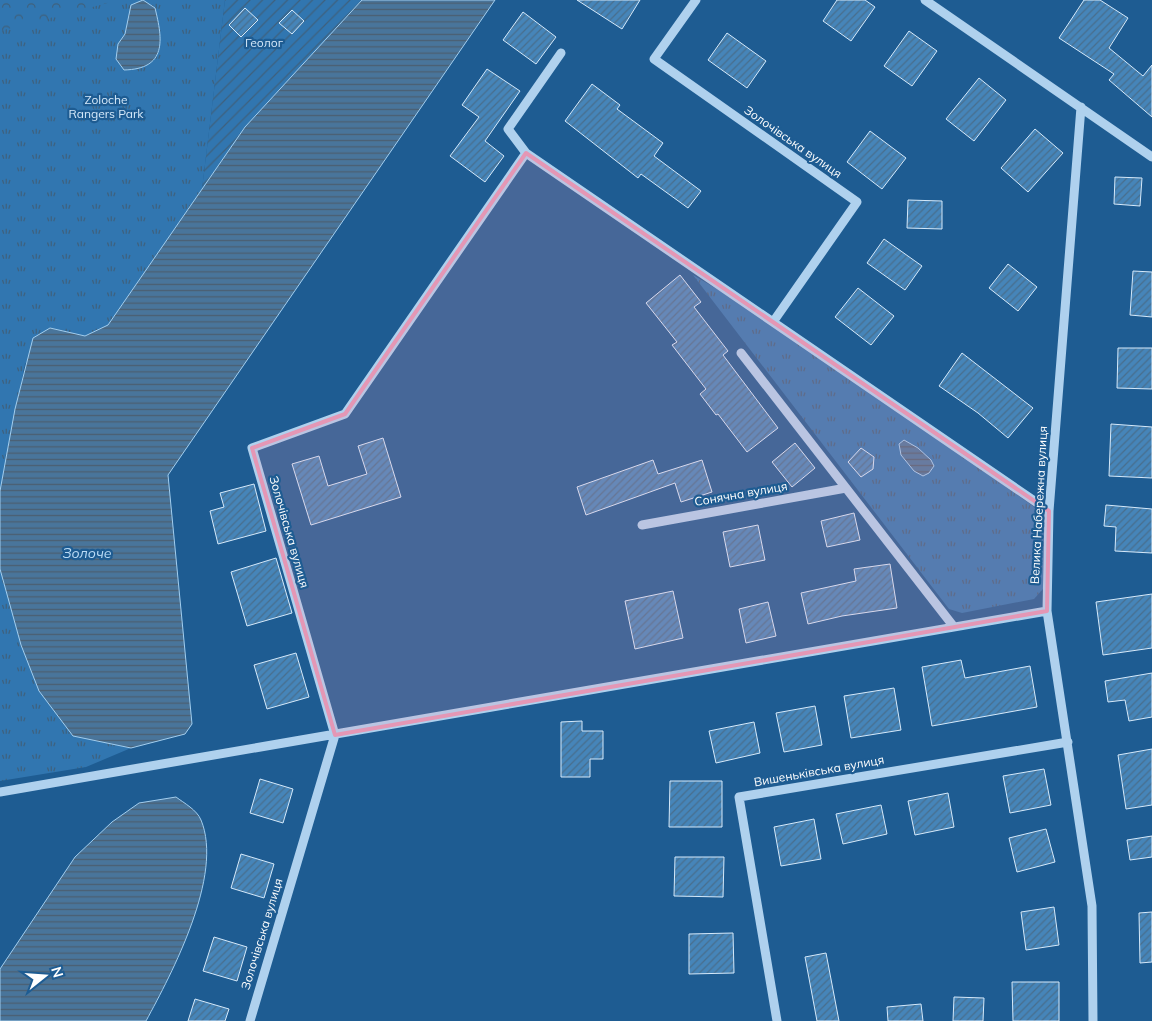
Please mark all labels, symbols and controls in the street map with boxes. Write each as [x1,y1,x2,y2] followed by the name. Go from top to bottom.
[245,35,284,50] park label: Геолог
[69,92,144,121] park label: Zoloche Rangers Park
[742,102,845,181] street label: Золочівська вулиця
[1027,426,1050,584] street label: Велика Набережна вулиця
[266,474,313,590] street label: Золочівська вулиця
[693,478,789,509] street label: Сонячна вулиця
[62,544,112,562] water label: Золоче
[753,752,885,789] street label: Вишеньківська вулиця
[237,876,286,991] street label: Золочівська вулиця
[20,951,70,1001] north arrow
[47,965,68,980] text: N

